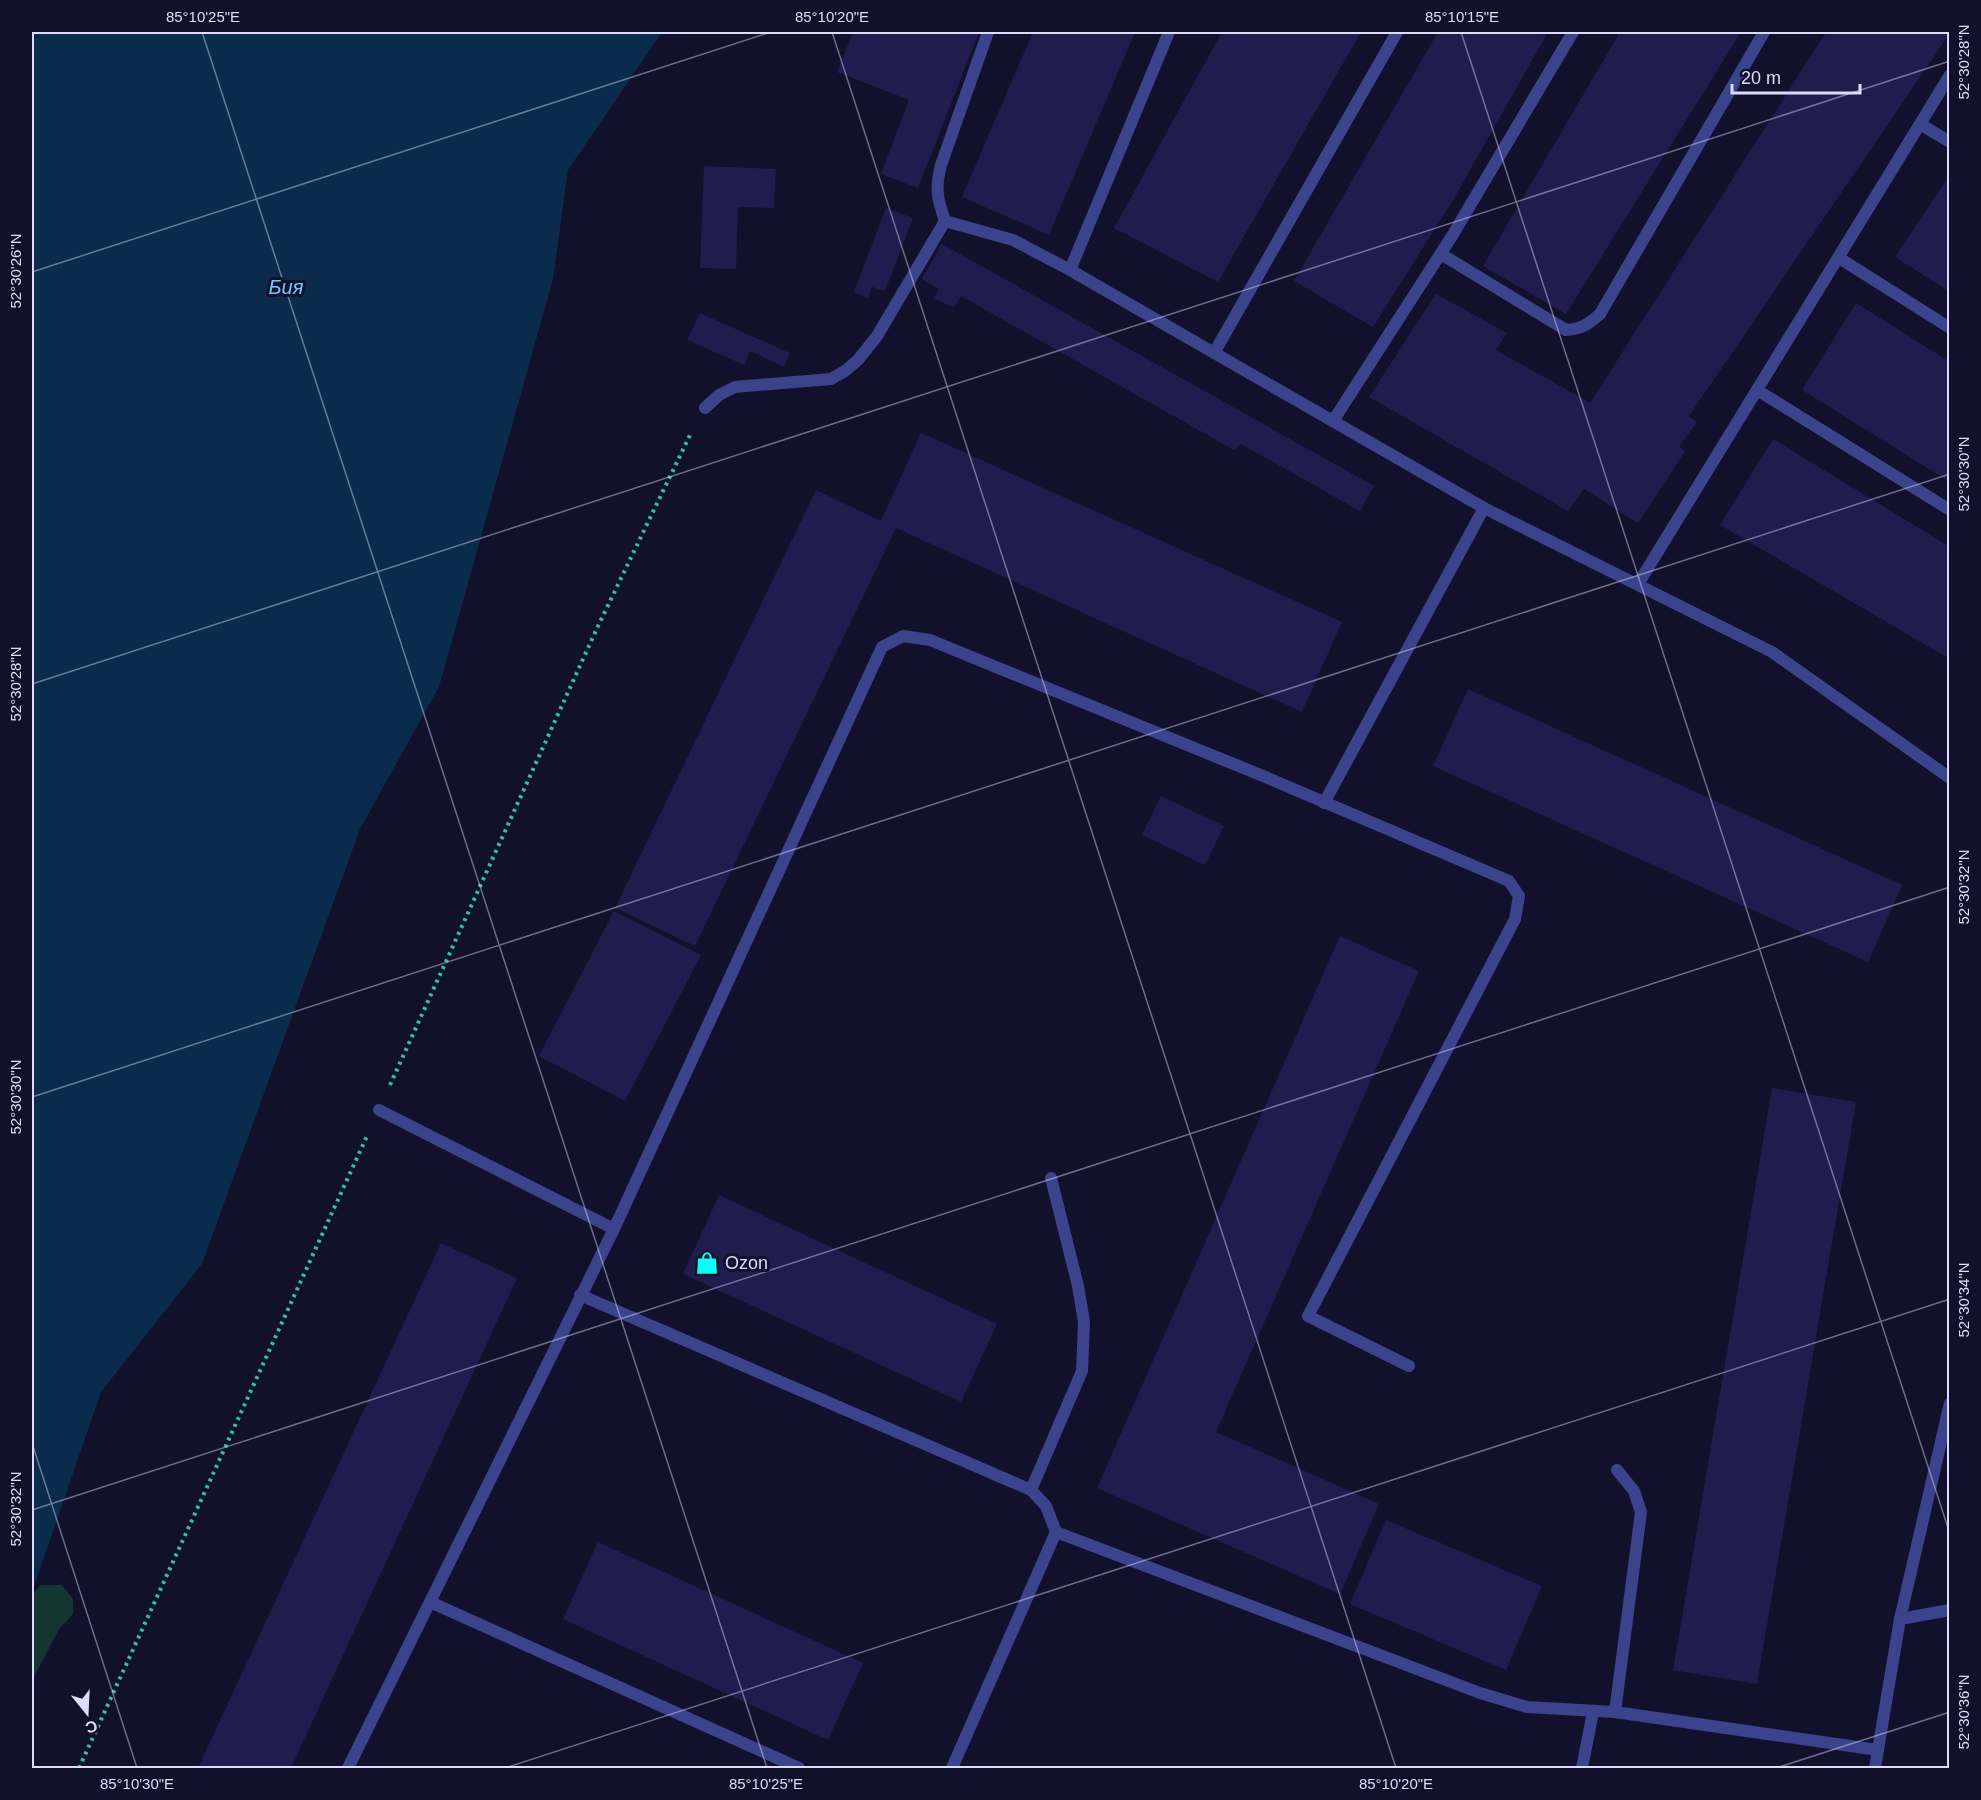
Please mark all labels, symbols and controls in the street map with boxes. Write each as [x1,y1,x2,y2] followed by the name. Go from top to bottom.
[166,8,240,25] text: 85°10'25"E
[795,8,869,25] text: 85°10'20"E
[1425,8,1499,25] text: 85°10'15"E
[1955,24,1972,100] text: 52°30'28"N
[1732,57,1860,95] scale bar
[1741,68,1781,88] text: 20 m
[7,233,24,309] text: 52°30'26"N
[269,276,304,298] water label: Бия
[1955,436,1972,512] text: 52°30'30"N
[7,646,24,722] text: 52°30'28"N
[1955,849,1972,925] text: 52°30'32"N
[7,1059,24,1135] text: 52°30'30"N
[694,1250,720,1276] shop icon: Ozon
[725,1253,768,1273] place label: Ozon
[1955,1262,1972,1338] text: 52°30'34"N
[7,1471,24,1547] text: 52°30'32"N
[1955,1674,1972,1750] text: 52°30'36"N
[57,1683,117,1743] north arrow
[83,1717,100,1737] text: С
[100,1775,174,1792] text: 85°10'30"E
[729,1775,803,1792] text: 85°10'25"E
[1359,1775,1433,1792] text: 85°10'20"E

